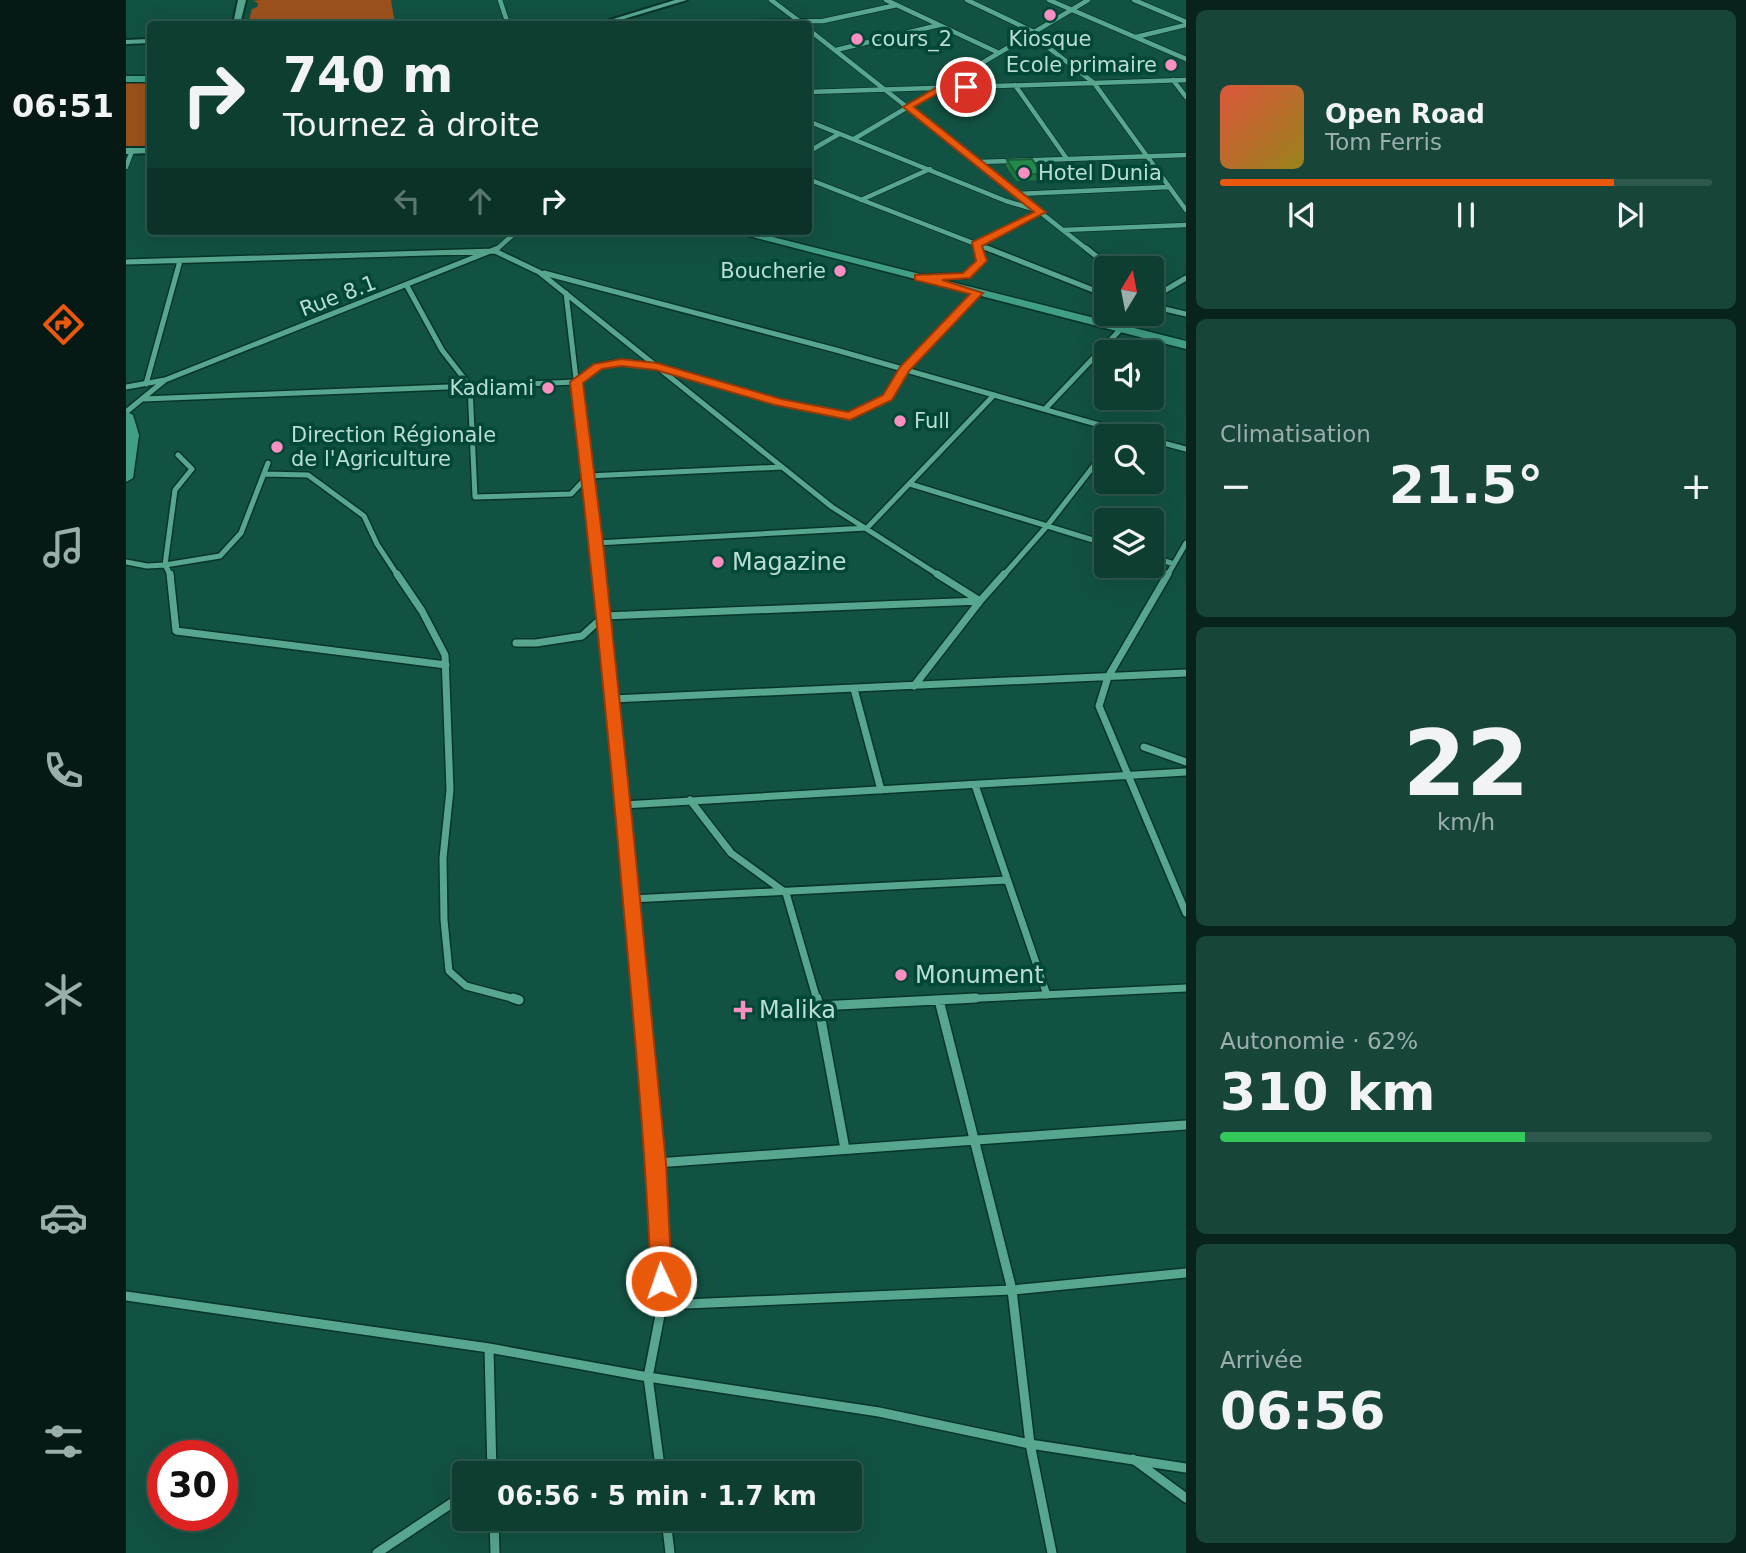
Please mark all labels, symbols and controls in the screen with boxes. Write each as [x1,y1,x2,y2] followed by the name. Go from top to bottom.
[1042,7,1058,23] marker: Kiosque
[871,27,952,52] place label: cours_2
[1009,27,1091,51] place label: Kiosque
[849,31,865,47] marker: cours_2
[283,47,453,104] text: 740 m
[168,49,259,140] icon: right
[1006,53,1157,77] place label: Ecole primaire
[936,57,996,117] pin
[1163,57,1179,73] marker: Ecole primaire
[947,68,985,106] icon: arrive
[12,87,114,125] text: 06:51
[1325,99,1485,129] text: Open Road
[283,106,540,144] text: Tournez à droite
[1325,129,1442,155] text: Tom Ferris
[1038,161,1162,185] place label: Hotel Dunia
[1016,165,1032,181] marker: Hotel Dunia
[388,182,426,220] icon: left
[461,182,499,220] icon: ahead
[534,182,572,220] icon: right
[1283,196,1321,234] icon: previous
[1447,196,1485,234] icon: pause
[1611,196,1649,234] icon: next
[1094,256,1164,326] north arrow
[1094,256,1164,578] map controls
[720,259,826,283] place label: Boucherie
[832,263,848,279] marker: Boucherie
[296,270,380,322] street label: Rue 8.1
[39,300,88,349] icon: directions
[1094,340,1164,410] button: sound
[449,376,534,400] place label: Kadiami
[540,380,556,396] marker: Kadiami
[914,409,950,433] place label: Full
[892,413,908,429] marker: Full
[1220,421,1371,447] text: Climatisation
[291,423,496,471] place label: Direction Régionale de l'Agriculture
[1094,424,1164,494] button: search
[269,439,285,455] marker: Direction Régionale de l'Agriculture
[1389,455,1543,515] text: 21.5°
[1220,464,1252,508] text: −
[1680,464,1712,508] text: +
[1094,508,1164,578] button: layers
[39,523,88,572] icon: music
[732,548,847,576] place label: Magazine
[710,554,726,570] marker: Magazine
[1403,711,1529,816] text: 22
[39,746,88,795] icon: phone
[1437,809,1495,835] text: km/h
[915,961,1044,989] place label: Monument
[893,967,909,983] marker: Monument
[39,970,88,1019] icon: climate
[759,996,836,1024] place label: Malika
[733,1000,753,1020] marker: Malika
[1220,1028,1418,1054] text: Autonomie · 62%
[1220,1062,1435,1122] text: 310 km
[39,1193,88,1242] icon: car
[624,1244,698,1318] position arrow
[1220,1347,1303,1373] text: Arrivée
[1220,1381,1386,1441] text: 06:56
[39,1417,88,1466] icon: filters
[147,1440,238,1531] speed limit sign: 30
[497,1481,817,1511] text: 06:56 · 5 min · 1.7 km

